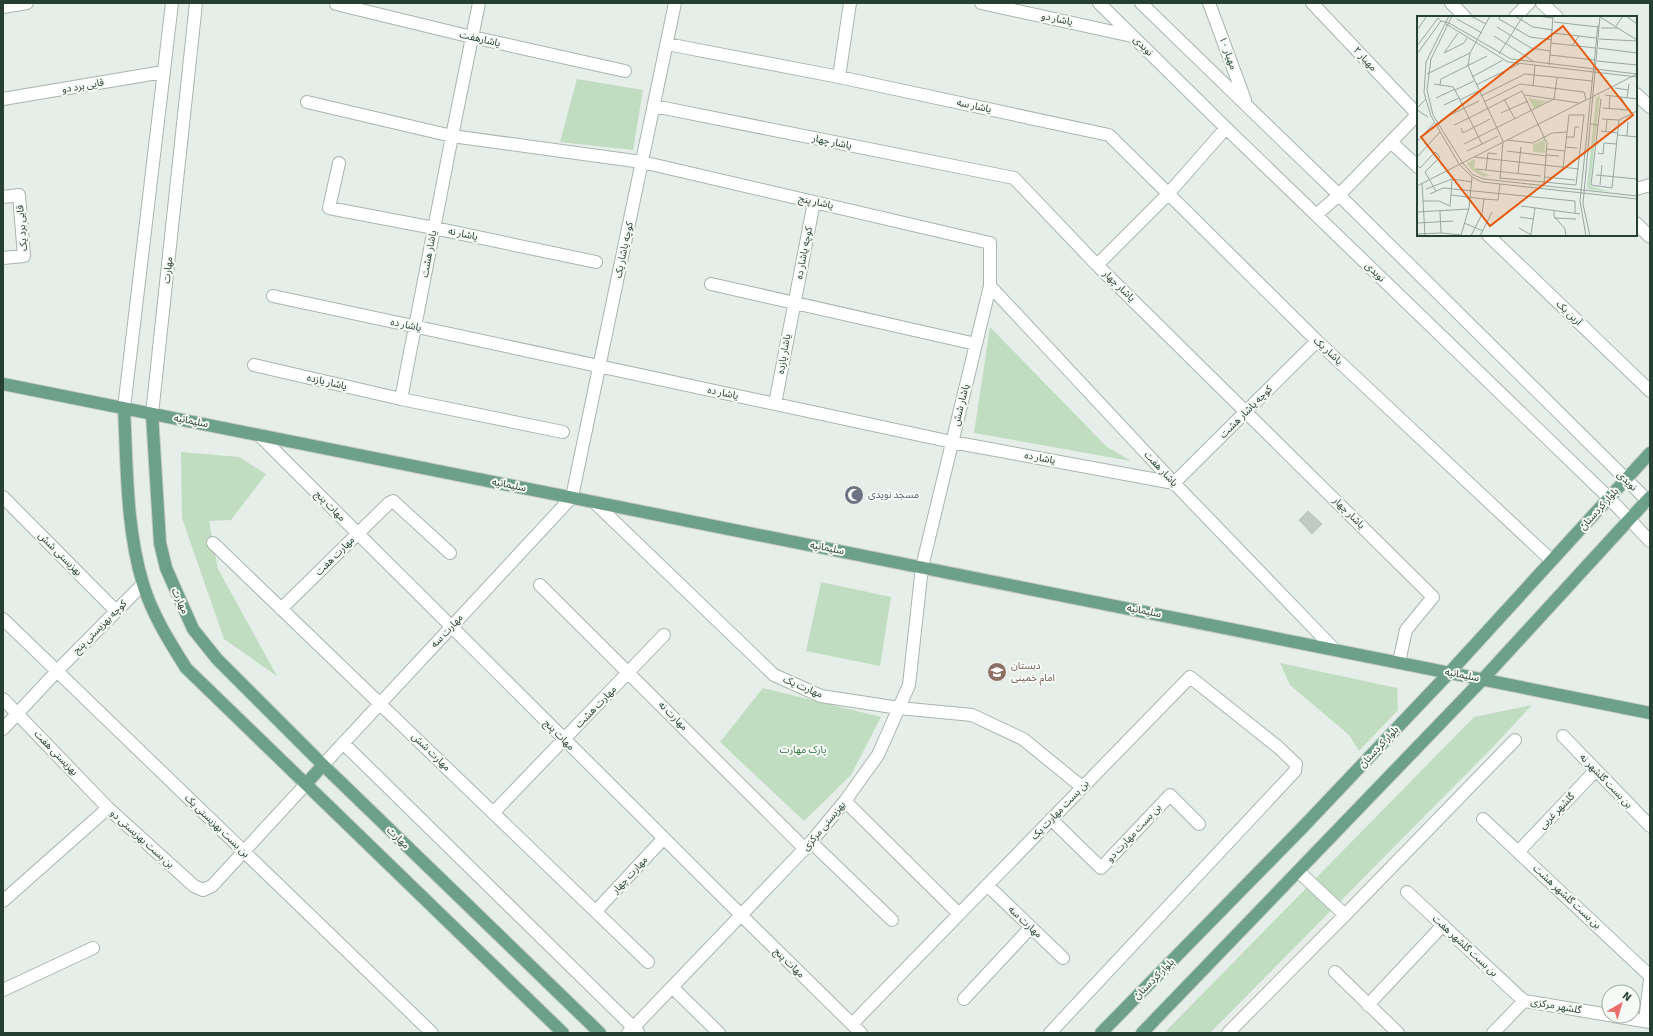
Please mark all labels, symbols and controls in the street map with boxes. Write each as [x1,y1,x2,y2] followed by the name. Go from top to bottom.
[1040,10,1074,28] street label: یاشار دو
[1417,16,1637,236] inset map
[458,28,502,50] street label: یاشارهفت
[1131,34,1156,59] street label: نویدی
[1216,35,1240,71] street label: مهیار ۱۰
[1351,44,1379,74] street label: مهیار ۲
[61,76,105,96] street label: قایی برد دو
[956,96,992,116] street label: یاشار سه
[810,132,853,152] street label: یاشار چهار
[797,192,835,213] street label: یاشار پنج
[14,204,30,251] street label: قایی برد یک
[612,220,636,279] street label: کوچه یاشار یک
[447,225,479,243] street label: یاشار نه
[793,225,815,280] street label: کوچه یاشار ده
[419,229,439,279] street label: یاشار هشت
[161,256,175,284] street label: مهارت
[1362,260,1388,285] street label: نویدی
[1100,267,1138,304] street label: یاشار چهار
[1554,298,1585,329] street label: آرین یک
[389,316,423,334] street label: یاشار ده
[775,333,793,375] street label: یاشار یازده
[1311,335,1345,367] street label: یاشار یک
[306,372,348,392] street label: یاشار یازده
[950,383,972,427] street label: یاشار شش
[1217,383,1275,441] street label: کوچه یاشار هشت
[706,384,740,402] street label: یاشار ده
[173,412,209,430] street label: سلیمانیه
[1023,449,1057,467] street label: یاشار ده
[1142,449,1180,489] street label: یاشار هفت
[1614,469,1640,494] street label: نویدی
[491,476,527,494] street label: سلیمانیه
[843,484,865,506] mosque icon: مسجد نویدی
[1577,485,1621,533] street label: بلوار کردستان
[312,488,348,524] street label: مهات پنج
[868,489,919,501] place label: مسجد نویدی
[1330,494,1367,531] street label: یاشار چهار
[36,530,85,579] street label: بهزیستی شش
[313,534,357,578] street label: مهارت هفت
[809,539,845,557] street label: سلیمانیه
[169,586,191,616] street label: مهارت
[71,597,131,657] street label: کوچه بهزیستی پنج
[1126,602,1162,620] street label: سلیمانیه
[428,612,466,650] street label: مهارت سه
[1011,660,1055,686] place label: دبستان امام خمینی
[986,661,1008,683] school or university icon: دبستان امام خمینی
[1444,666,1480,684] street label: سلیمانیه
[781,673,825,701] street label: مهارت یک
[573,683,619,731] street label: مهارت هشت
[656,699,690,733] street label: مهارت نه
[541,717,577,753] street label: مهات پنج
[1357,723,1402,770] street label: بلوار کردستان
[32,728,81,778] street label: بهزیستی هفت
[409,730,453,774] street label: مهارت شش
[780,744,826,756] park label: پارک مهارت
[1577,751,1635,811] street label: بن بست گلشهر نه
[1028,777,1092,842] street label: بن بست مهارت یک
[1537,790,1578,832] street label: گلشهر غربی
[182,792,252,860] street label: بن بست بهزیستی یک
[800,799,848,853] street label: بهزیستی مرکزی
[1104,801,1164,864] street label: بن بست مهارت دو
[108,807,177,871] street label: بن بست بهزیستی دو
[384,824,412,852] street label: مهارت
[609,854,650,897] street label: مهارت چهار
[1531,862,1604,932] street label: بن بست گلشهر هشت
[1006,903,1044,941] street label: مهارت سه
[1430,913,1500,980] street label: بن بست گلشهر هفت
[770,945,807,981] street label: مهات پنج
[1131,956,1177,1002] street label: بلوار کردستان
[1601,984,1641,1024] north arrow
[1620,989,1634,1004] text: N
[1530,996,1583,1017] street label: گلشهر مرکزی

